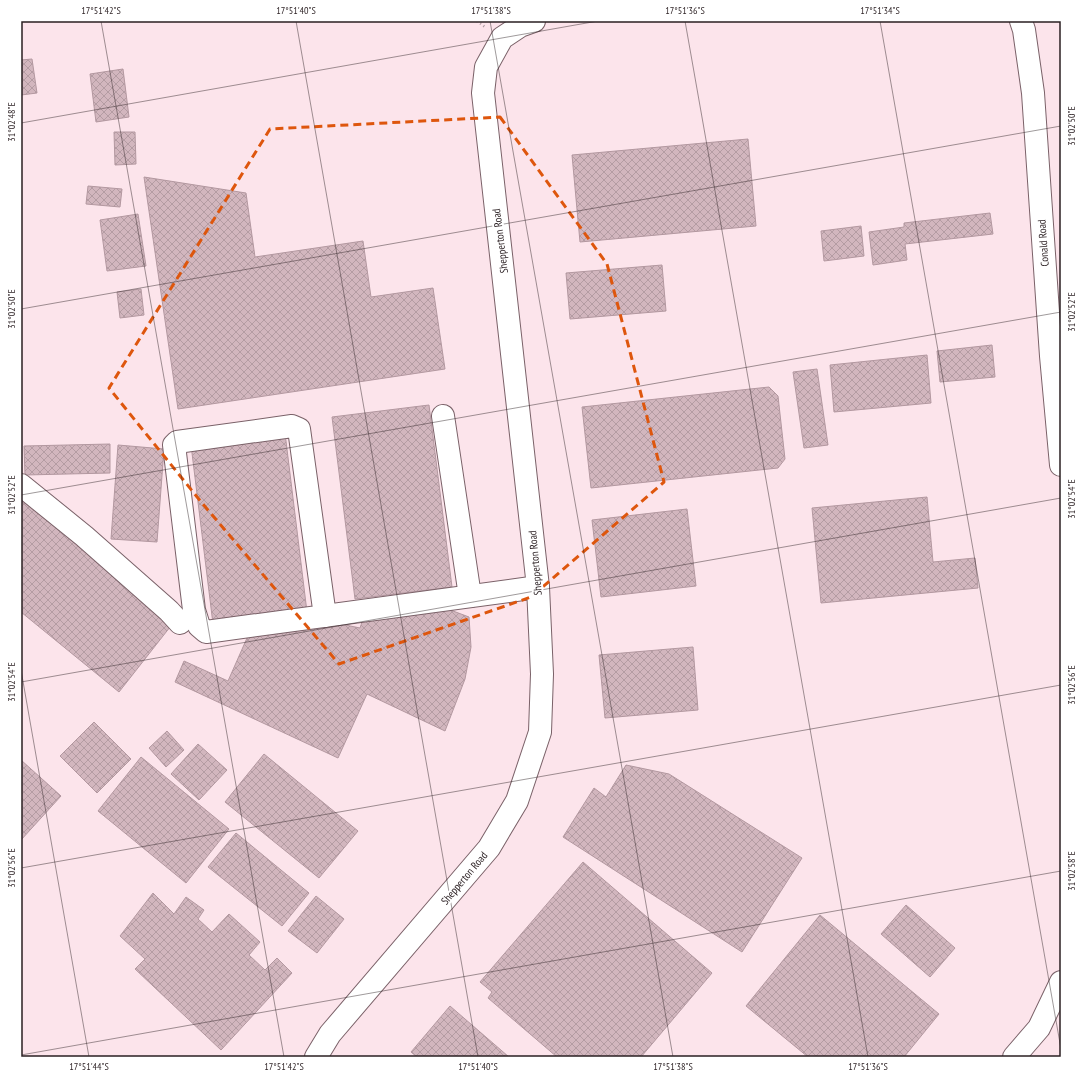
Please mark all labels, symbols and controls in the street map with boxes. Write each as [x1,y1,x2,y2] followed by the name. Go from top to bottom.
[81,4,121,17] text: 17°51'42"S
[276,4,316,17] text: 17°51'40"S
[471,4,511,17] text: 17°51'38"S
[665,4,705,17] text: 17°51'36"S
[860,4,900,17] text: 17°51'34"S
[5,102,18,142] text: 31°02'48"E
[1065,106,1078,146] text: 31°02'50"E
[489,208,511,274] street label: Shepperton Road
[1034,219,1052,267] street label: Conald Road
[5,289,18,329] text: 31°02'50"E
[1065,292,1078,332] text: 31°02'52"E
[5,475,18,515] text: 31°02'52"E
[1065,479,1078,519] text: 31°02'54"E
[525,530,545,596] street label: Shepperton Road
[5,662,18,702] text: 31°02'54"E
[1065,665,1078,705] text: 31°02'56"E
[5,848,18,888] text: 31°02'56"E
[438,848,490,907] street label: Shepperton Road
[1065,851,1078,891] text: 31°02'58"E
[69,1060,109,1073] text: 17°51'44"S
[264,1060,304,1073] text: 17°51'42"S
[458,1060,498,1073] text: 17°51'40"S
[653,1060,693,1073] text: 17°51'38"S
[848,1060,888,1073] text: 17°51'36"S

